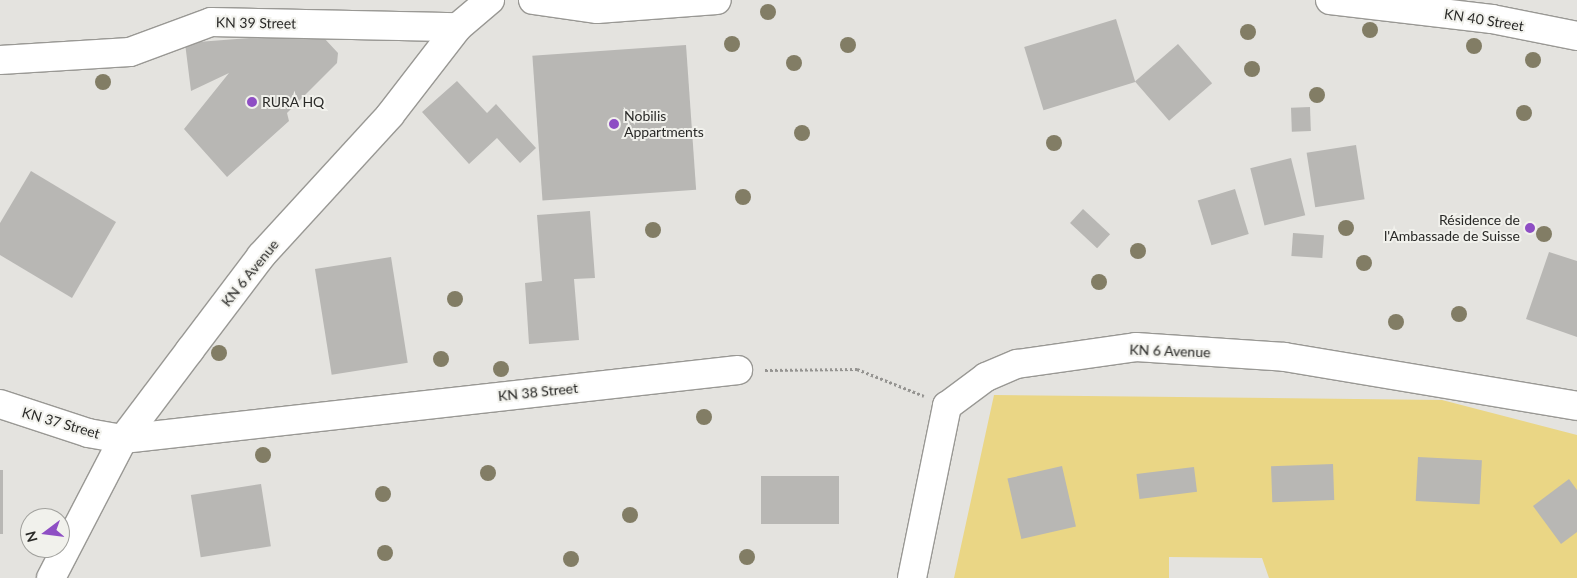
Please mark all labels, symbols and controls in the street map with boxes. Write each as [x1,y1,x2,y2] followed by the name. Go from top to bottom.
[1443,5,1525,35] street label: KN 40 Street
[216,14,296,32] street label: KN 39 Street
[262,94,325,110] place label: RURA HQ
[246,96,258,108] marker: RURA HQ
[624,108,704,140] place label: Nobilis Appartments
[608,118,620,130] marker: Nobilis Appartments
[1384,212,1520,244] place label: Résidence de l'Ambassade de Suisse
[1524,222,1536,234] marker: Résidence de l'Ambassade de Suisse
[218,236,282,310] street label: KN 6 Avenue
[1129,341,1211,361] street label: KN 6 Avenue
[497,379,579,405] street label: KN 38 Street
[20,404,102,442] street label: KN 37 Street
[20,508,70,558] north arrow
[21,529,41,544] text: N

